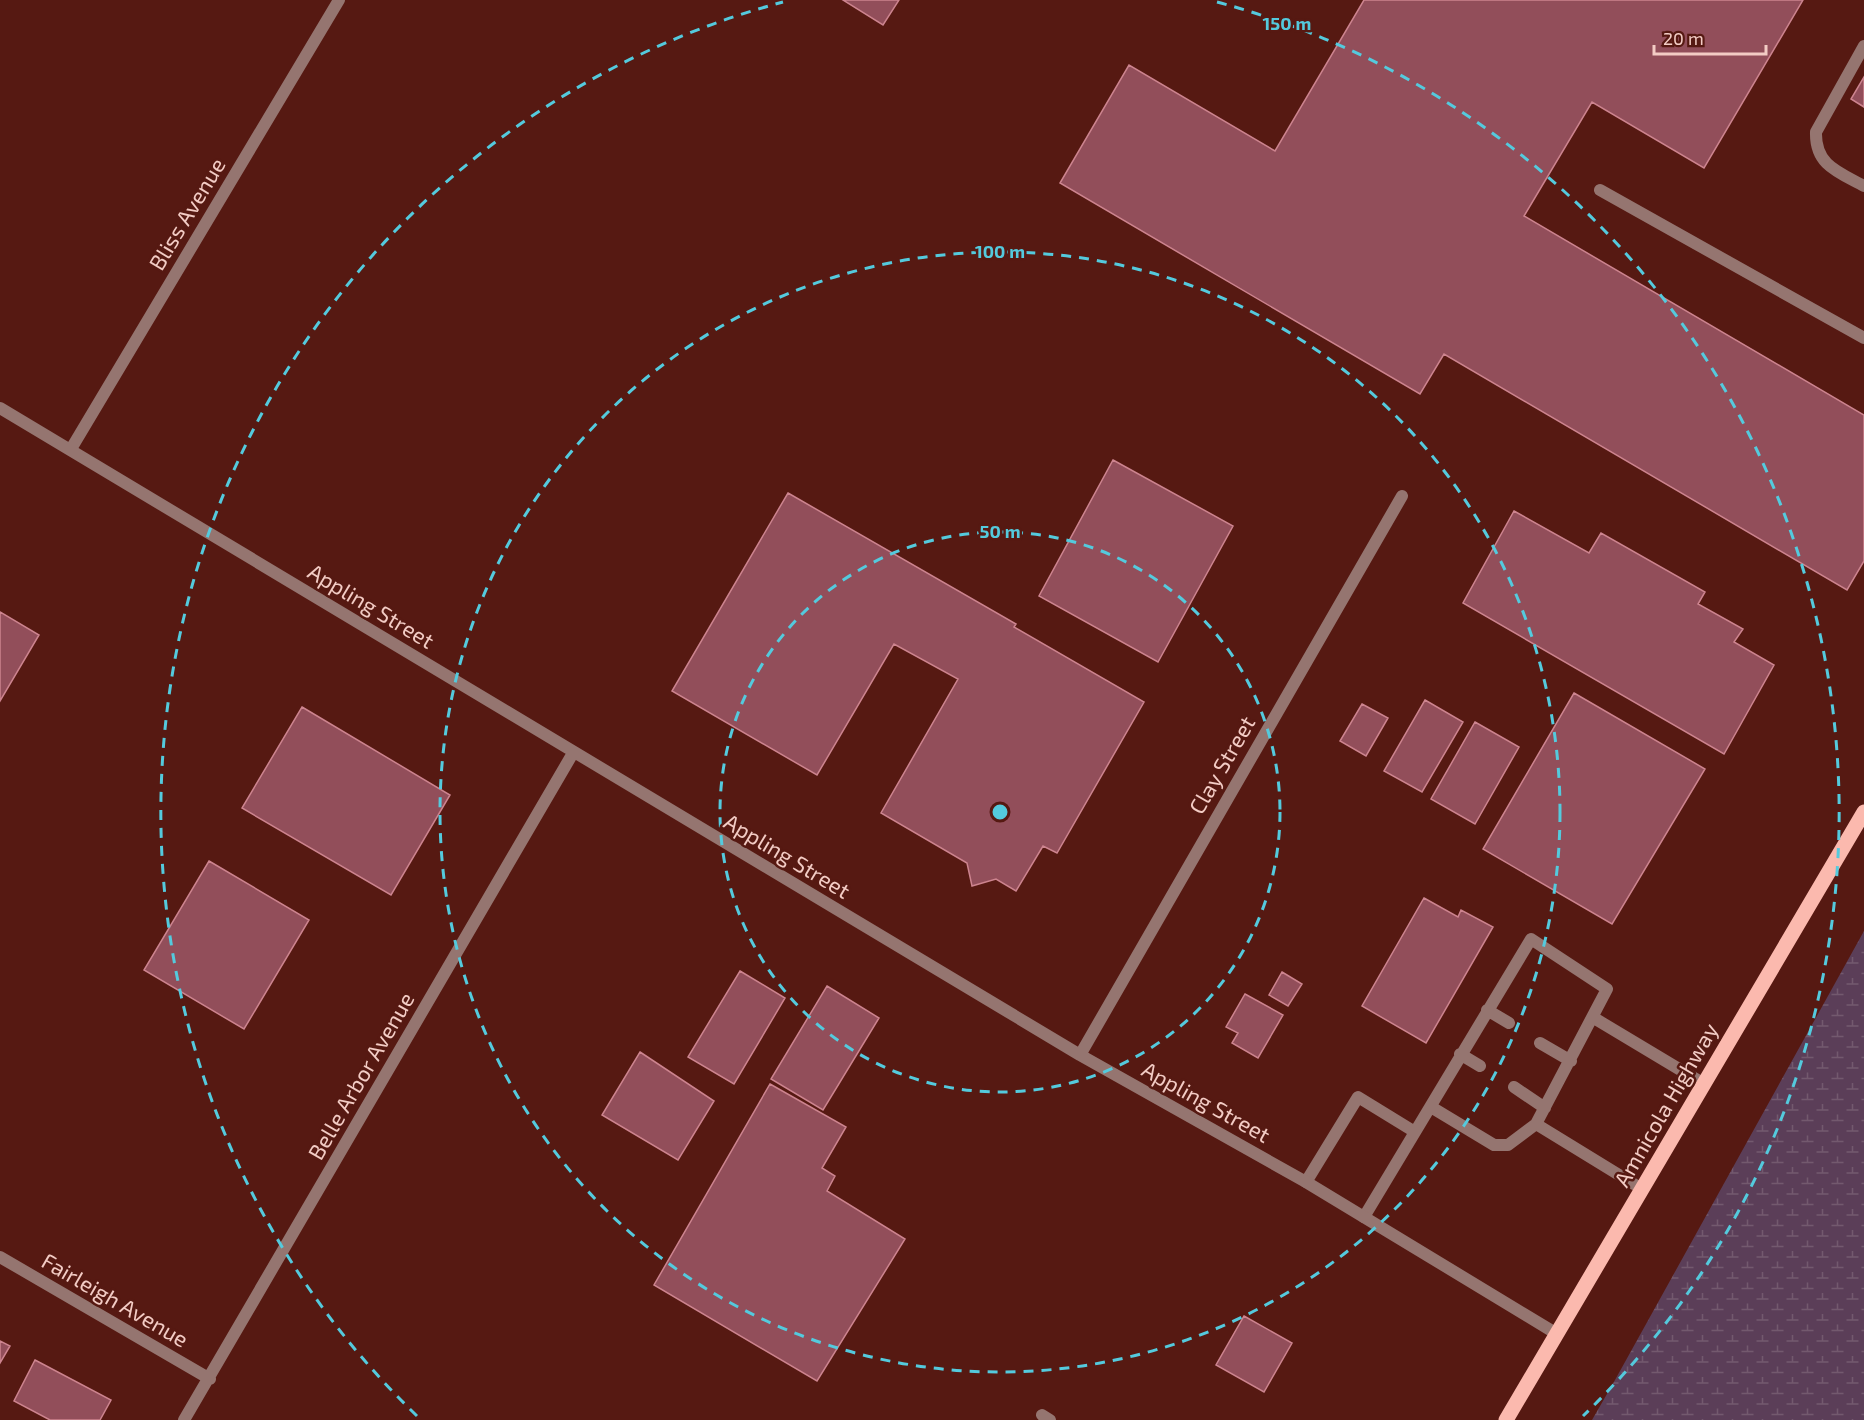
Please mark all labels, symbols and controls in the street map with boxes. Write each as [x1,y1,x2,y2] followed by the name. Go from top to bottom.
[1263,12,1311,34] text: 150 m
[1654,18,1766,56] scale bar
[1663,27,1704,49] text: 20 m
[143,153,230,274] street label: Bliss Avenue
[975,240,1025,262] text: 100 m
[979,520,1021,542] text: 50 m
[304,557,439,653] street label: Appling Street
[1183,711,1259,818] street label: Clay Street
[990,802,1010,822] centre of rings
[720,807,855,903] street label: Appling Street
[302,987,419,1164] street label: Belle Arbor Avenue
[1608,1018,1723,1191] street label: Amnicola Highway
[1138,1055,1275,1147] street label: Appling Street
[38,1247,193,1352] street label: Fairleigh Avenue

